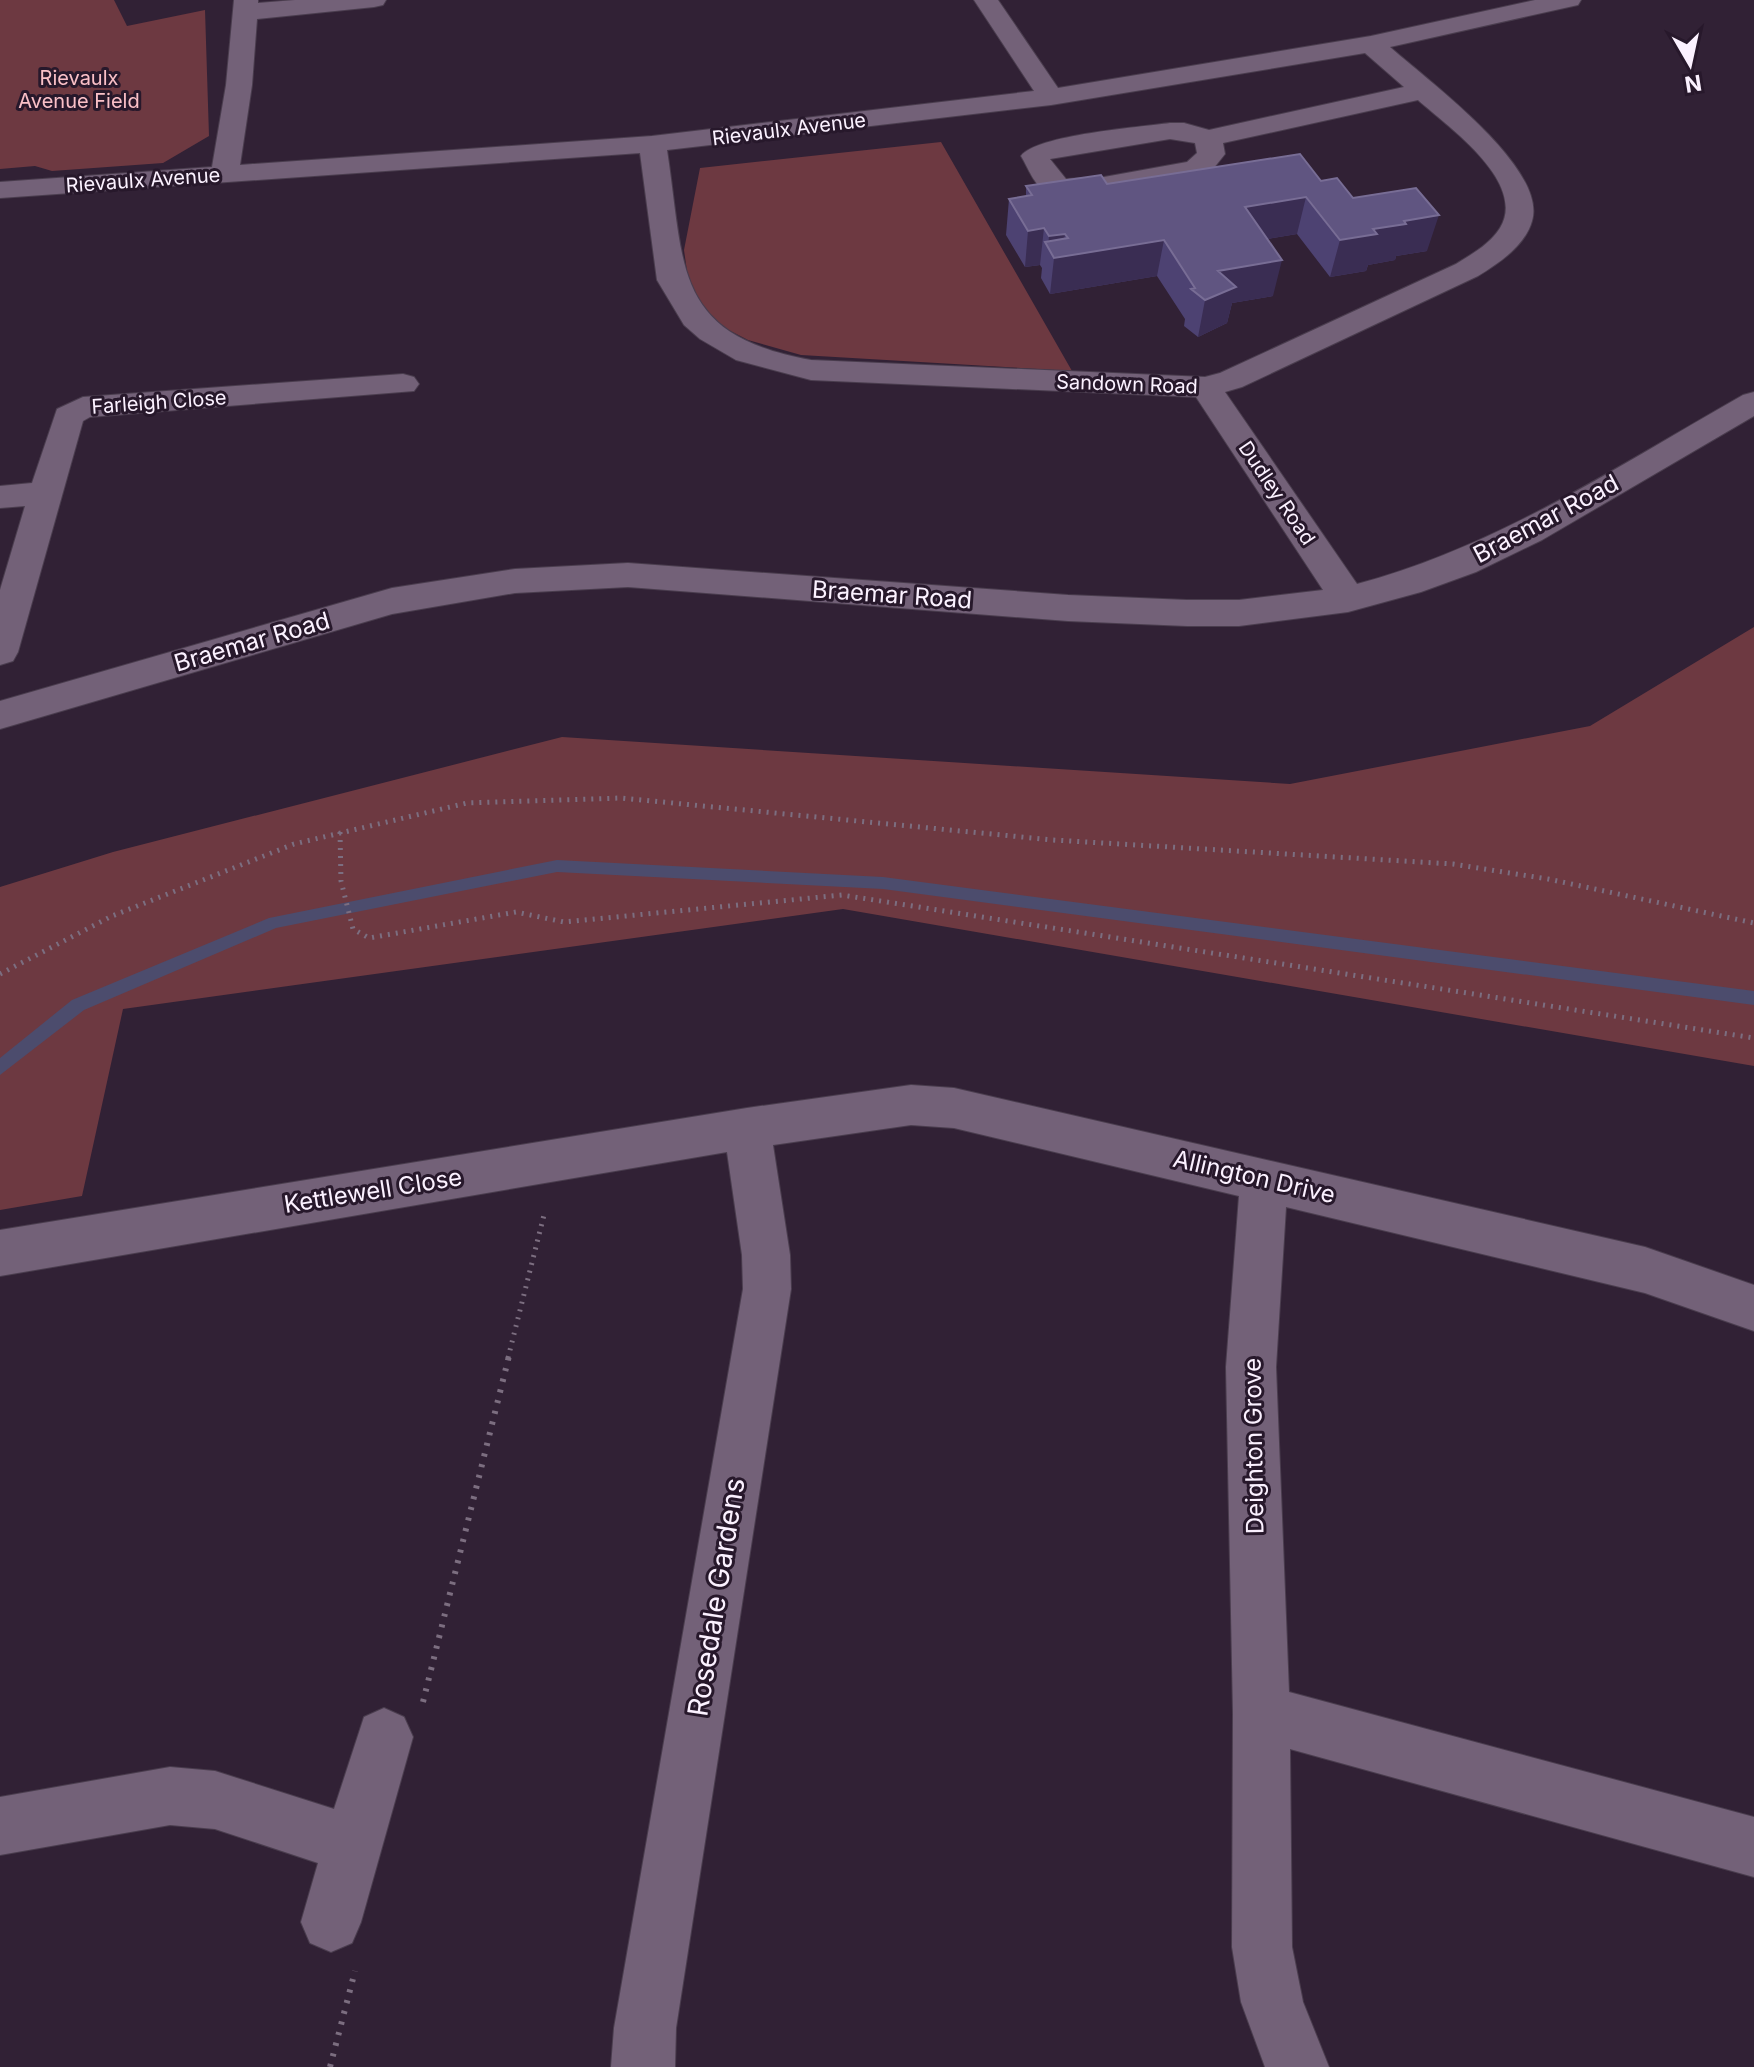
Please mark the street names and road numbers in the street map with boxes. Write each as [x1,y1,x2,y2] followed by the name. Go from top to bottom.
[711,108,867,150] street label: Rievaulx Avenue
[65,163,221,197] street label: Rievaulx Avenue
[1056,370,1198,398] street label: Sandown Road
[91,385,227,419] street label: Farleigh Close
[1234,437,1320,549] street label: Dudley Road
[1468,468,1623,569] street label: Braemar Road
[811,574,973,615] street label: Braemar Road
[171,605,333,678] street label: Braemar Road
[1170,1144,1338,1209] street label: Allington Drive
[282,1162,464,1219] street label: Kettlewell Close
[1237,1358,1270,1534] street label: Deighton Grove
[680,1475,752,1719] street label: Rosedale Gardens

